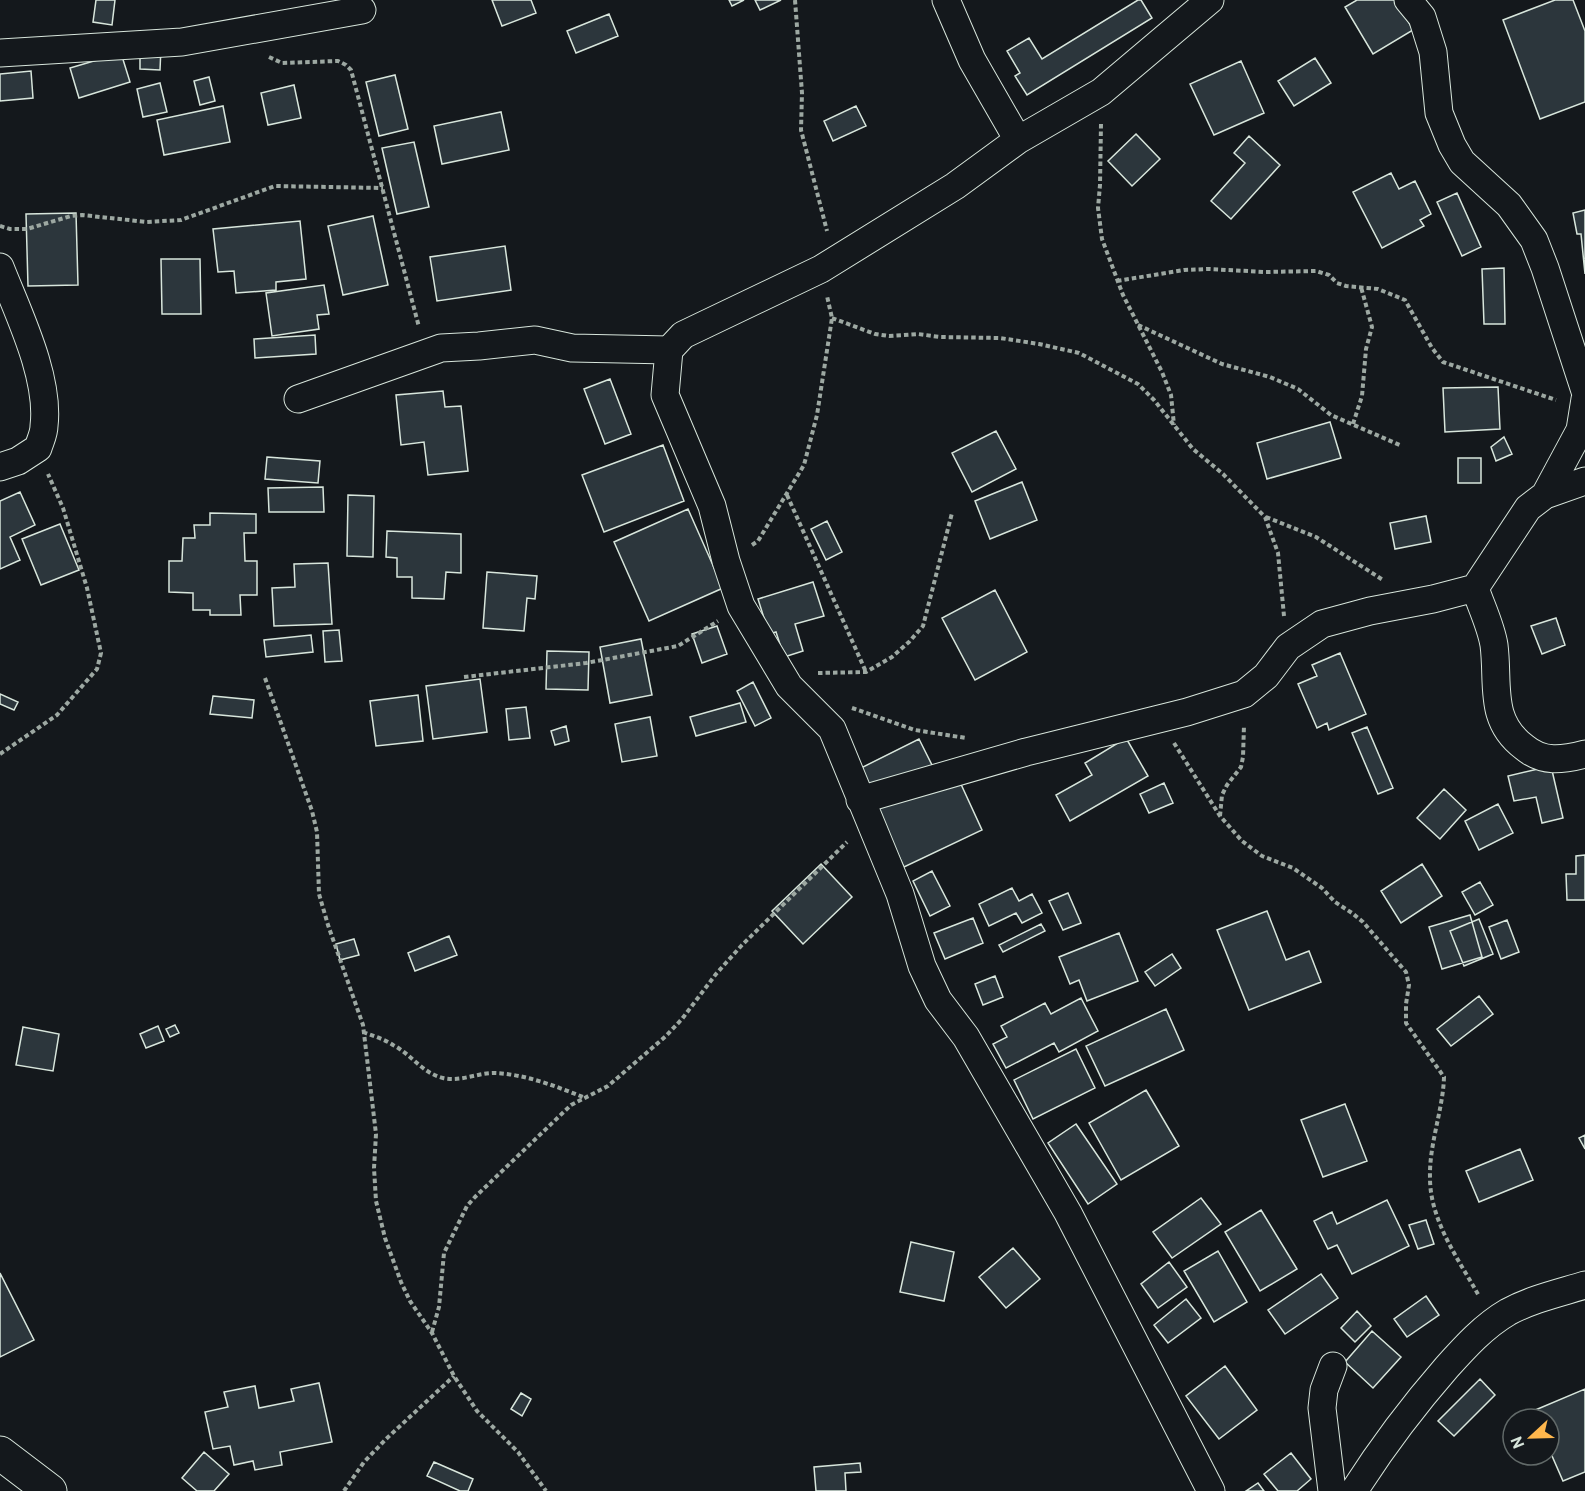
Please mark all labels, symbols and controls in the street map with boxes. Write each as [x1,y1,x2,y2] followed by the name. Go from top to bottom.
[1501,1407,1561,1467] north arrow
[1508,1433,1530,1451] text: N

